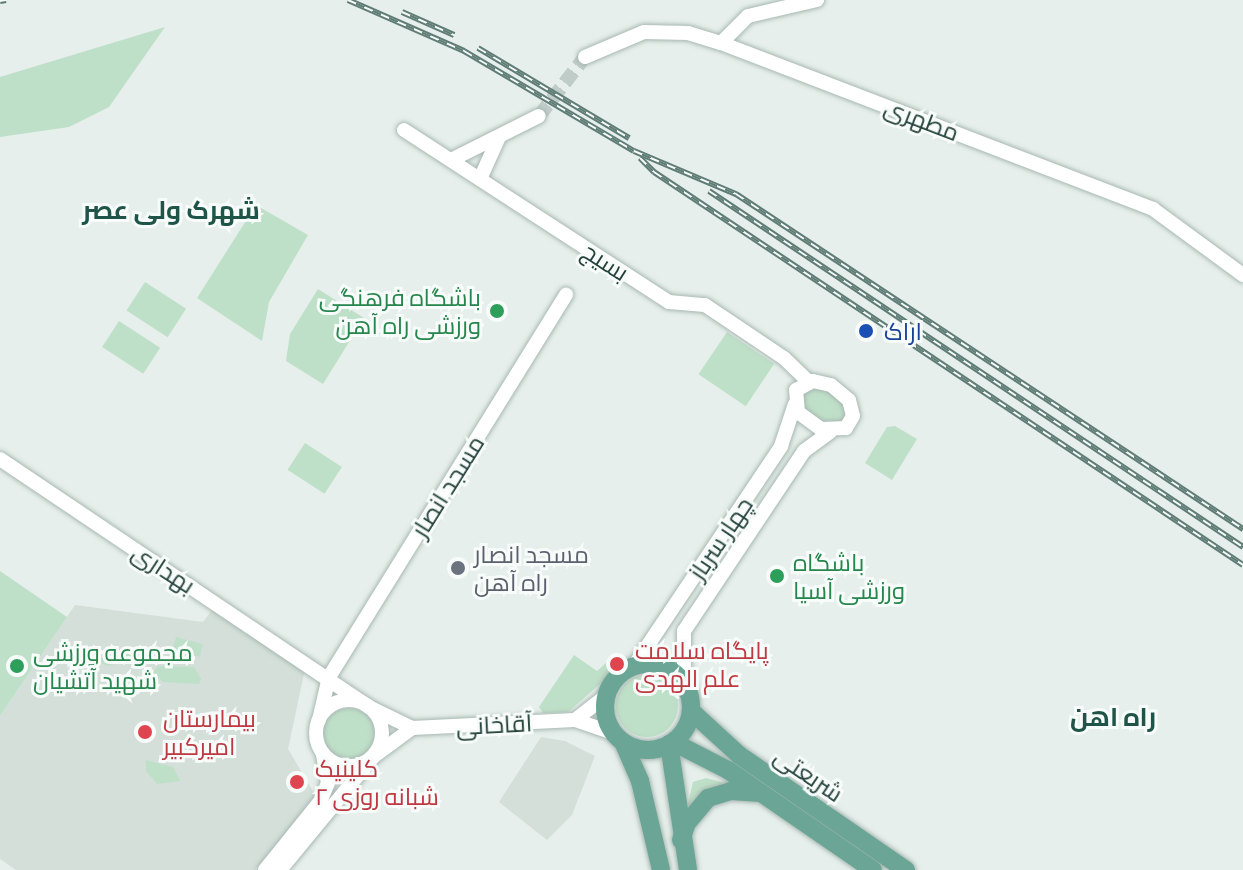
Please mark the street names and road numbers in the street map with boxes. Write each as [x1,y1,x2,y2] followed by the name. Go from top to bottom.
[880,92,964,146] street label: مطهری
[578,236,634,286] street label: بسیج
[404,430,490,542] street label: مسجد انصار
[682,491,758,585] street label: چهار سرباز
[127,537,201,599] street label: بهداری
[455,708,533,740] street label: آقاخانی
[769,741,849,807] street label: شریعتی

